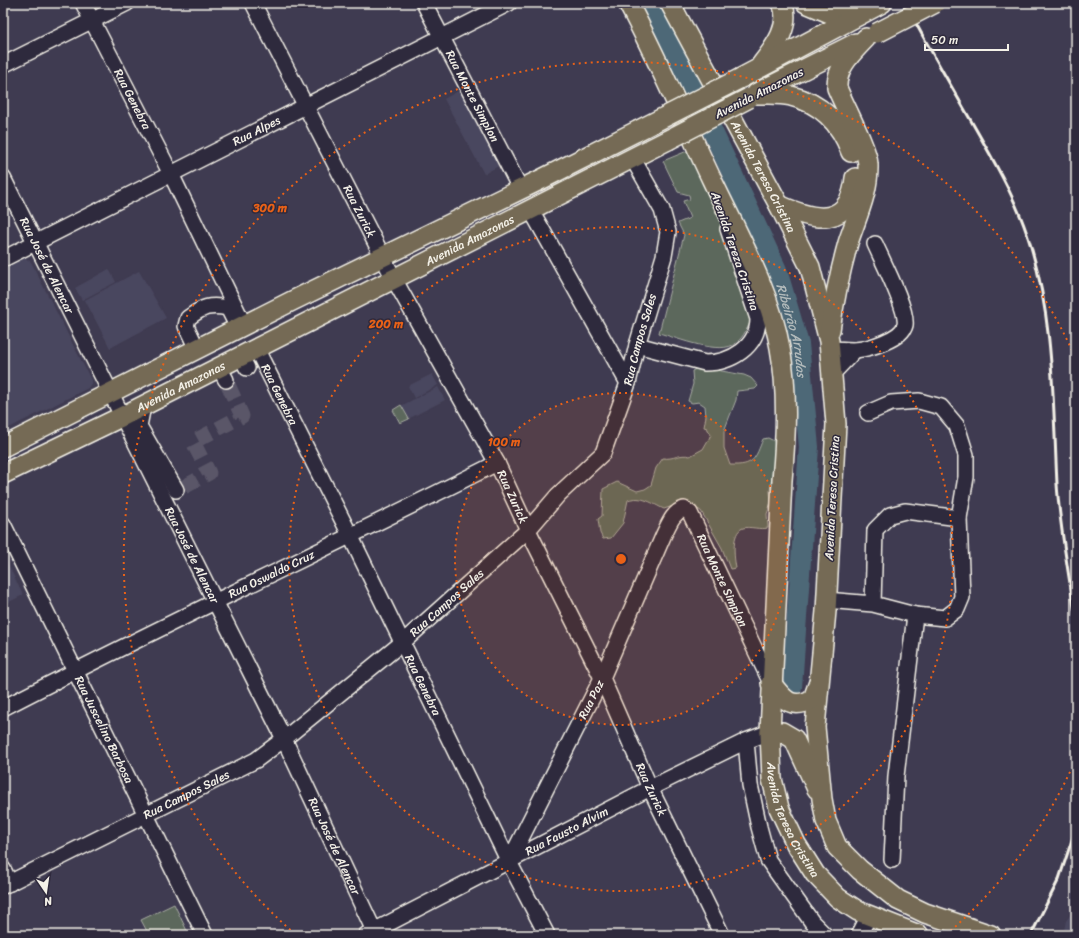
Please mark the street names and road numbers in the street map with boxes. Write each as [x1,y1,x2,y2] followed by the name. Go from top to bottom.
[439,46,506,147] street label: Rua Monte Simplon
[710,61,808,125] street label: Avenida Amazonas
[107,65,158,134] street label: Rua Genebra
[229,109,284,152] street label: Rua Alpes
[724,115,802,237] street label: Avenida Teresa Cristina
[337,181,382,242] street label: Rua Zurick
[704,187,766,314] street label: Avenida Tereza Cristina
[420,208,519,273] street label: Avenida Amazonas
[13,213,81,319] street label: Rua José de Alencar
[617,290,663,388] street label: Rua Campos Sales
[131,355,230,419] street label: Avenida Amazonas
[255,360,304,430] street label: Rua Genebra
[818,435,846,562] street label: Avenida Teresa Cristina
[491,466,535,527] street label: Rua Zurick
[158,503,226,609] street label: Rua José de Alencar
[690,530,754,631] street label: Rua Monte Simplon
[224,544,319,605] street label: Rua Oswaldo Cruz
[404,563,490,642] street label: Rua Campos Sales
[399,650,448,720] street label: Rua Genebra
[68,672,140,787] street label: Rua Juscelino Barbosa
[572,676,610,723] street label: Rua Paz
[629,759,673,820] street label: Rua Zurick
[760,761,826,882] street label: Avenida Teresa Cristina
[139,763,234,826] street label: Rua Campos Sales
[302,794,367,900] street label: Rua José de Alencar
[521,800,612,862] street label: Rua Fausto Alvim

